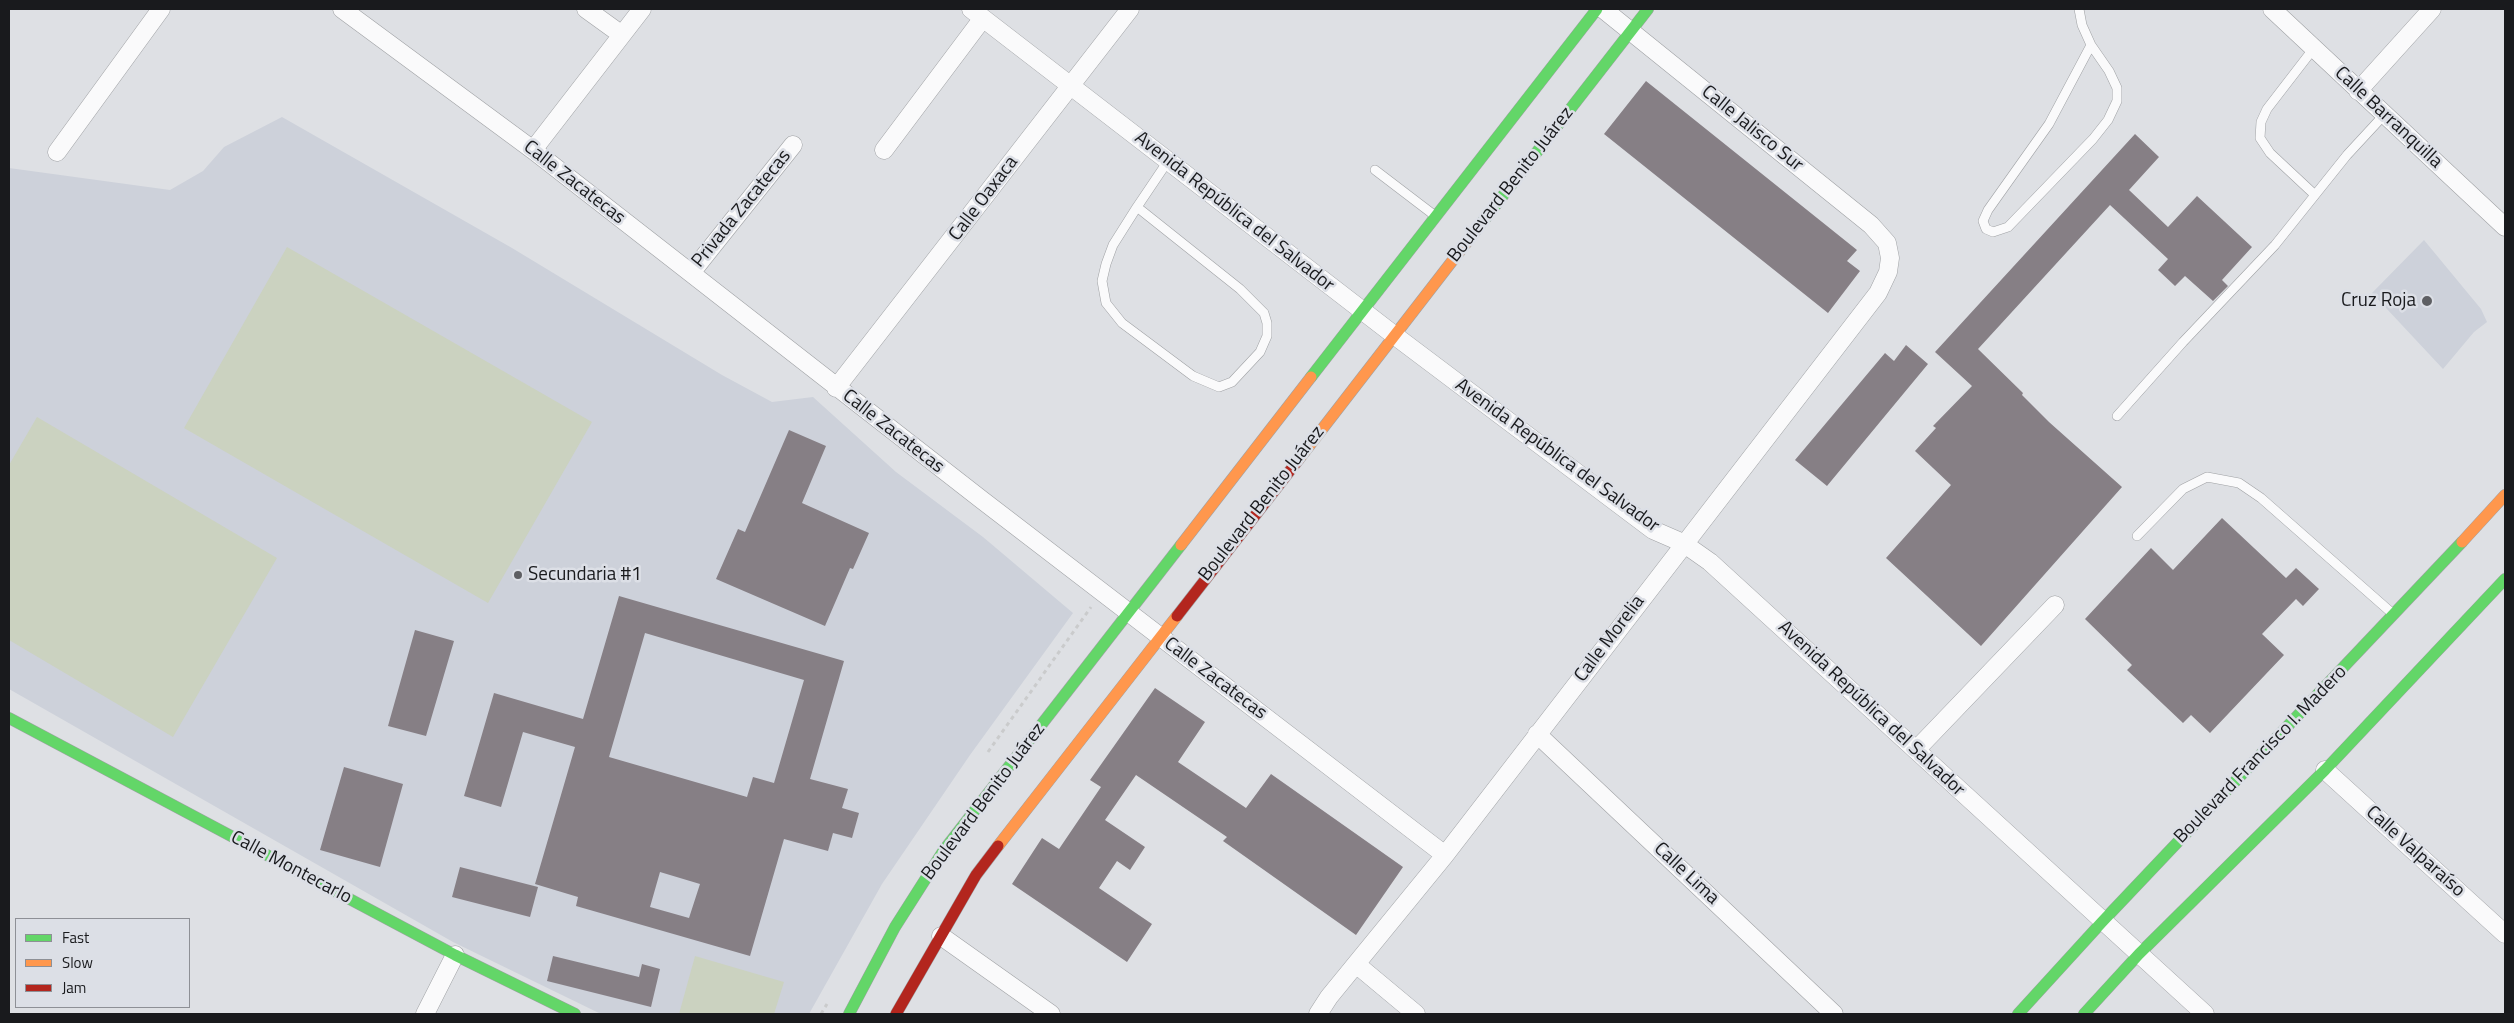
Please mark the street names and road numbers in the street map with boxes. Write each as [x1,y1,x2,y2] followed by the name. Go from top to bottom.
[2329,62,2447,174] street label: Calle Barranquilla
[1697,81,1807,177] street label: Calle Jalisco Sur
[1443,103,1579,267] street label: Boulevard Benito Juárez
[1130,127,1338,297] street label: Avenida República del Salvador
[519,136,629,230] street label: Calle Zacatecas
[688,146,796,272] street label: Privada Zacatecas
[945,152,1023,246] street label: Calle Oaxaca
[1450,374,1664,538] street label: Avenida República del Salvador
[838,385,948,479] street label: Calle Zacatecas
[1194,422,1330,586] street label: Boulevard Benito Juárez
[1570,591,1650,687] street label: Calle Morelia
[1773,616,1969,802] street label: Avenida República del Salvador
[1159,633,1271,725] street label: Calle Zacatecas
[2170,661,2352,849] street label: Boulevard Francisco I. Madero
[917,719,1051,885] street label: Boulevard Benito Juárez
[2361,802,2469,902] street label: Calle Valparaíso
[227,827,355,909] street label: Calle Montecarlo
[1649,838,1723,910] street label: Calle Lima

